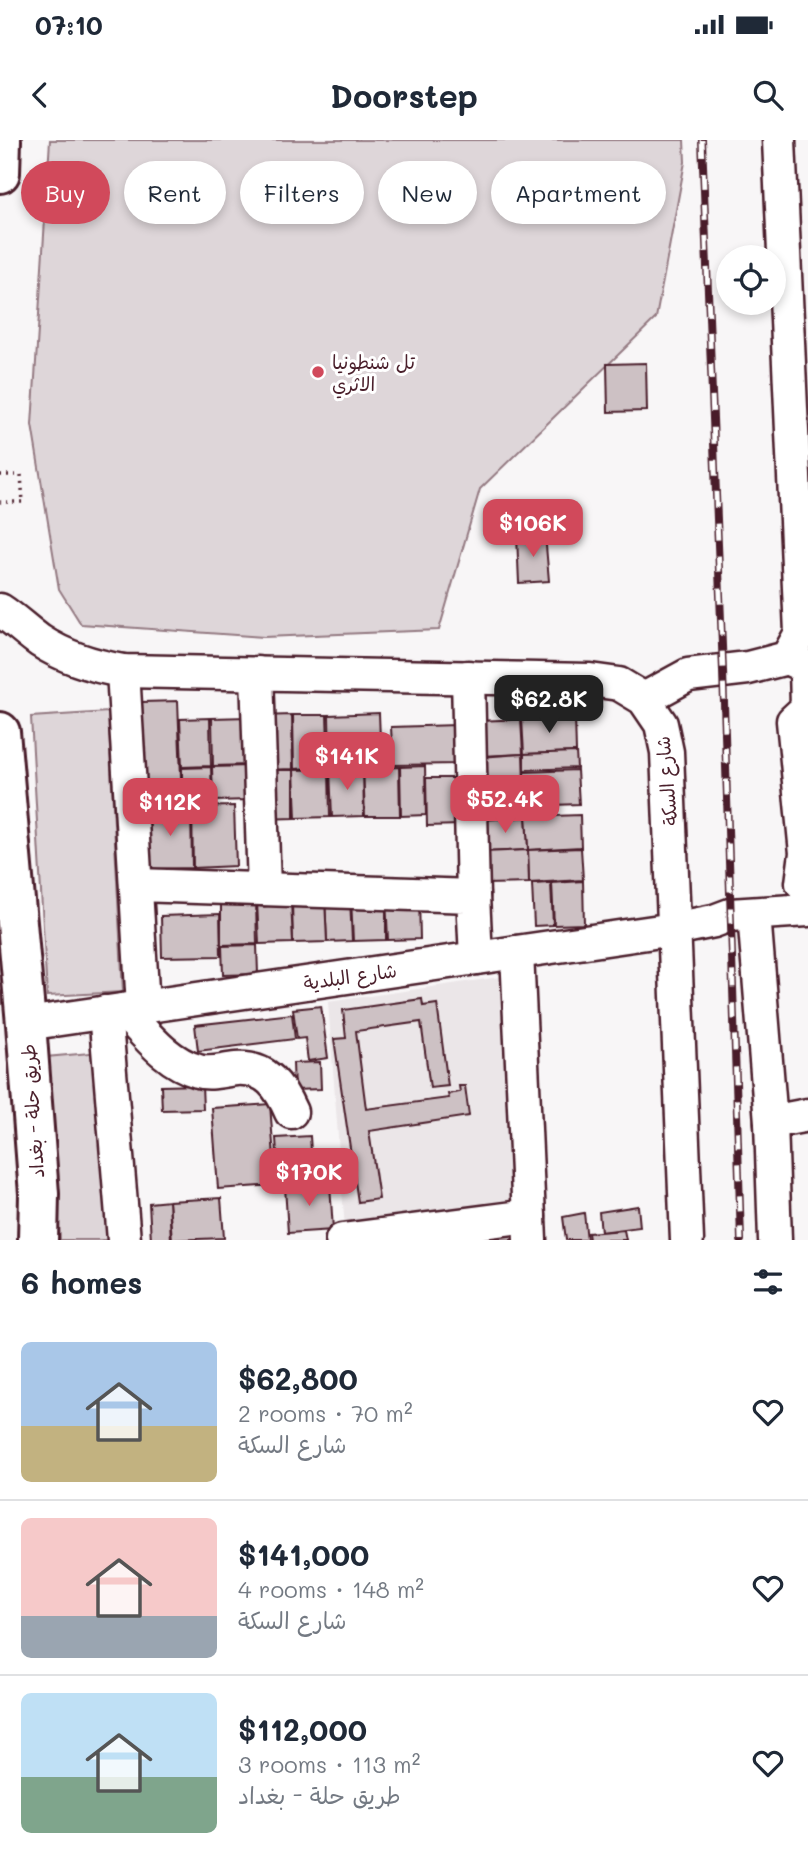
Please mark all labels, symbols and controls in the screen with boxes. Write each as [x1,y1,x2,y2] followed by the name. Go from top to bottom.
[35,8,103,42] text: 07:10
[330,74,478,116] text: Doorstep
[21,76,59,114] icon: back
[749,76,787,114] icon: search
[21,161,110,224] chip: Buy
[124,161,226,224] chip: Rent
[240,161,364,224] chip: Filters
[378,161,477,224] chip: New
[491,161,666,224] chip: Apartment
[716,245,786,315] map controls
[716,245,786,315] button: locate
[332,349,415,399] place label: تل شنطونيا الاثري
[310,364,326,380] marker: تل شنطونيا الاثري
[484,500,582,559] pin: $106K
[499,507,567,537] text: $106K
[492,676,606,735] pin: $62.8K
[510,683,588,713] text: $62.8K
[298,732,396,792] pin: $141K
[650,735,684,827] street label: شارع السكة
[315,740,379,770] text: $141K
[448,776,562,835] pin: $52.4K
[121,778,219,838] pin: $112K
[466,783,544,813] text: $52.4K
[139,786,201,816] text: $112K
[302,957,399,997] street label: شارع البلدية
[15,1043,49,1179] street label: طريق حلة - بغداد
[260,1149,358,1208] pin: $170K
[275,1156,343,1186] text: $170K
[21,1262,142,1302] text: 6 homes
[749,1263,787,1301] icon: filters
[238,1358,358,1398] text: $62,800
[77,1370,161,1454] icon: home
[749,1393,787,1431] icon: heart
[238,1398,413,1428] text: 2 rooms · 70 m²
[238,1429,347,1459] text: شارع السكة
[238,1534,369,1574] text: $141,000
[77,1546,161,1630] icon: home
[749,1569,787,1607] icon: heart
[238,1574,424,1604] text: 4 rooms · 148 m²
[238,1605,347,1635] text: شارع السكة
[238,1709,367,1749] text: $112,000
[77,1721,161,1805] icon: home
[749,1744,787,1782] icon: heart
[238,1749,420,1779] text: 3 rooms · 113 m²
[238,1780,401,1810] text: طريق حلة - بغداد

